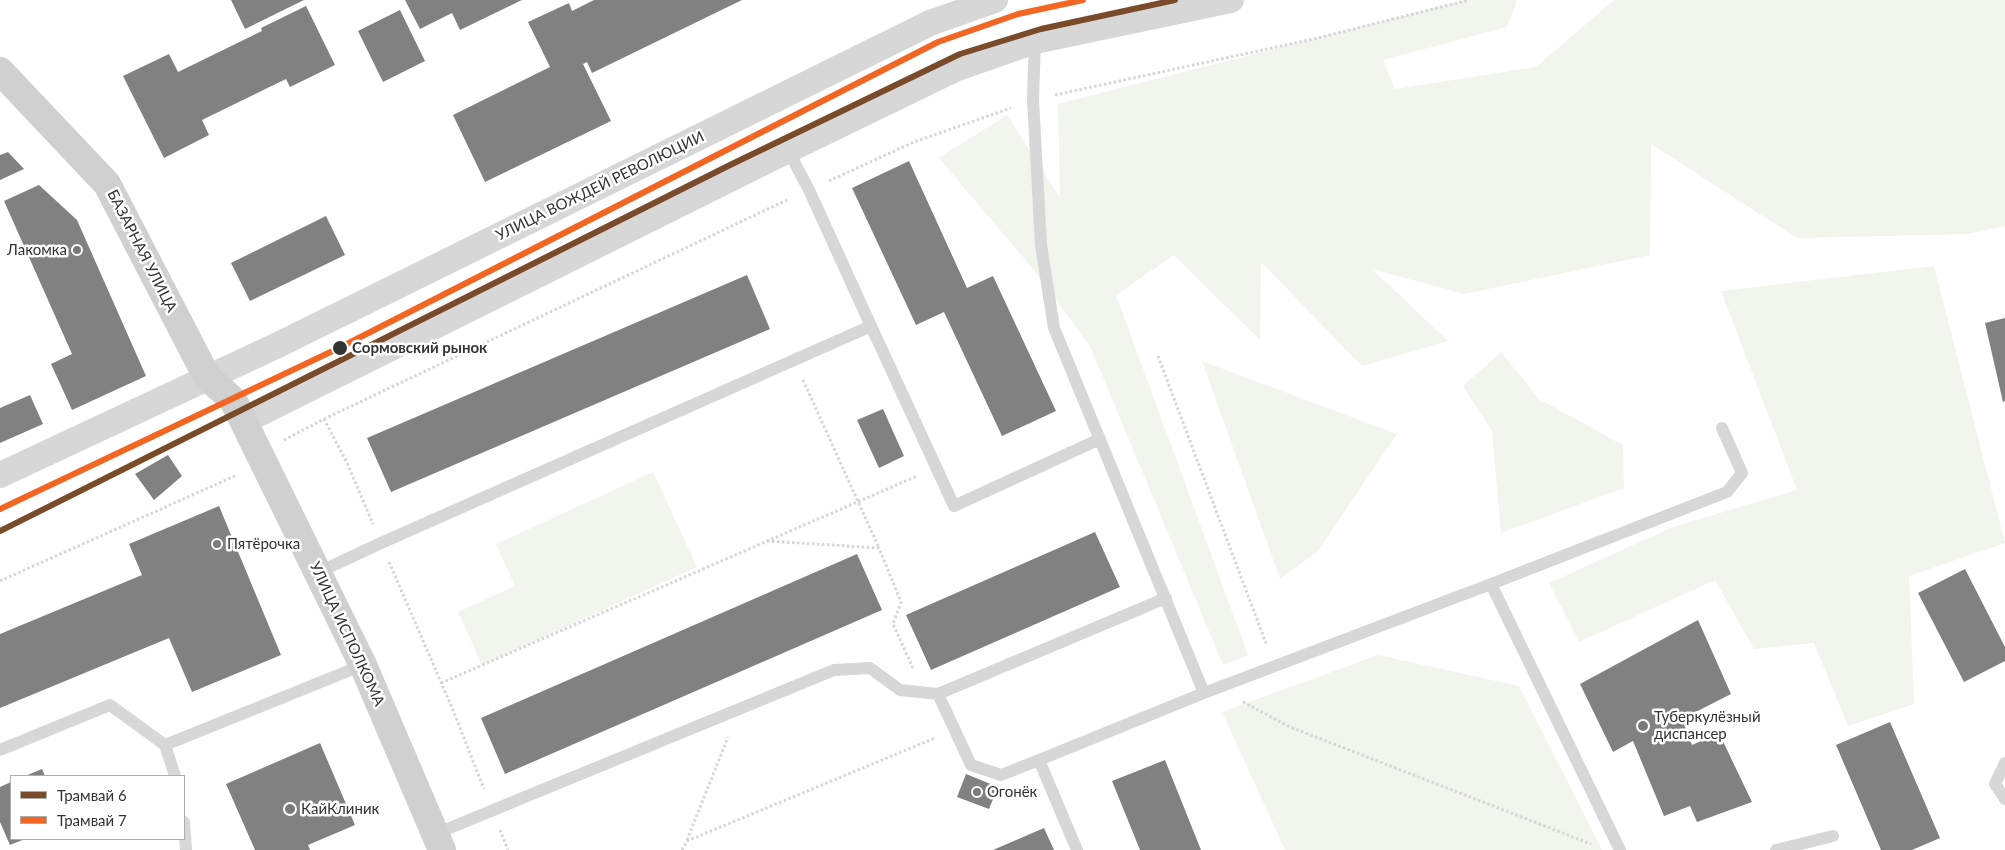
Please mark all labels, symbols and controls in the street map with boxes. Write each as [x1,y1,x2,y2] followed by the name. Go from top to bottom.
[493,128,707,244] street label: УЛИЦА ВОЖДЕЙ РЕВОЛЮЦИИ
[103,187,181,315] street label: БАЗАРНАЯ УЛИЦА
[7,241,67,259] place label: Лакомка
[71,244,83,256] marker: Лакомка
[331,339,349,357] marker: Сормовский рынок
[352,339,487,357] place label: Сормовский рынок
[227,535,300,553] place label: Пятёрочка
[211,538,223,550] marker: Пятёрочка
[306,559,388,709] street label: УЛИЦА ИСПОЛКОМА
[1654,708,1761,743] place label: Туберкулёзный диспансер
[1636,719,1650,733] marker: Туберкулёзный диспансер
[10,775,185,840] legend
[987,783,1037,801] place label: Огонёк
[57,786,127,804] text: Трамвай 6
[971,786,983,798] marker: Огонёк
[301,800,379,818] place label: КайКлиник
[283,802,297,816] marker: КайКлиник
[57,811,127,829] text: Трамвай 7

